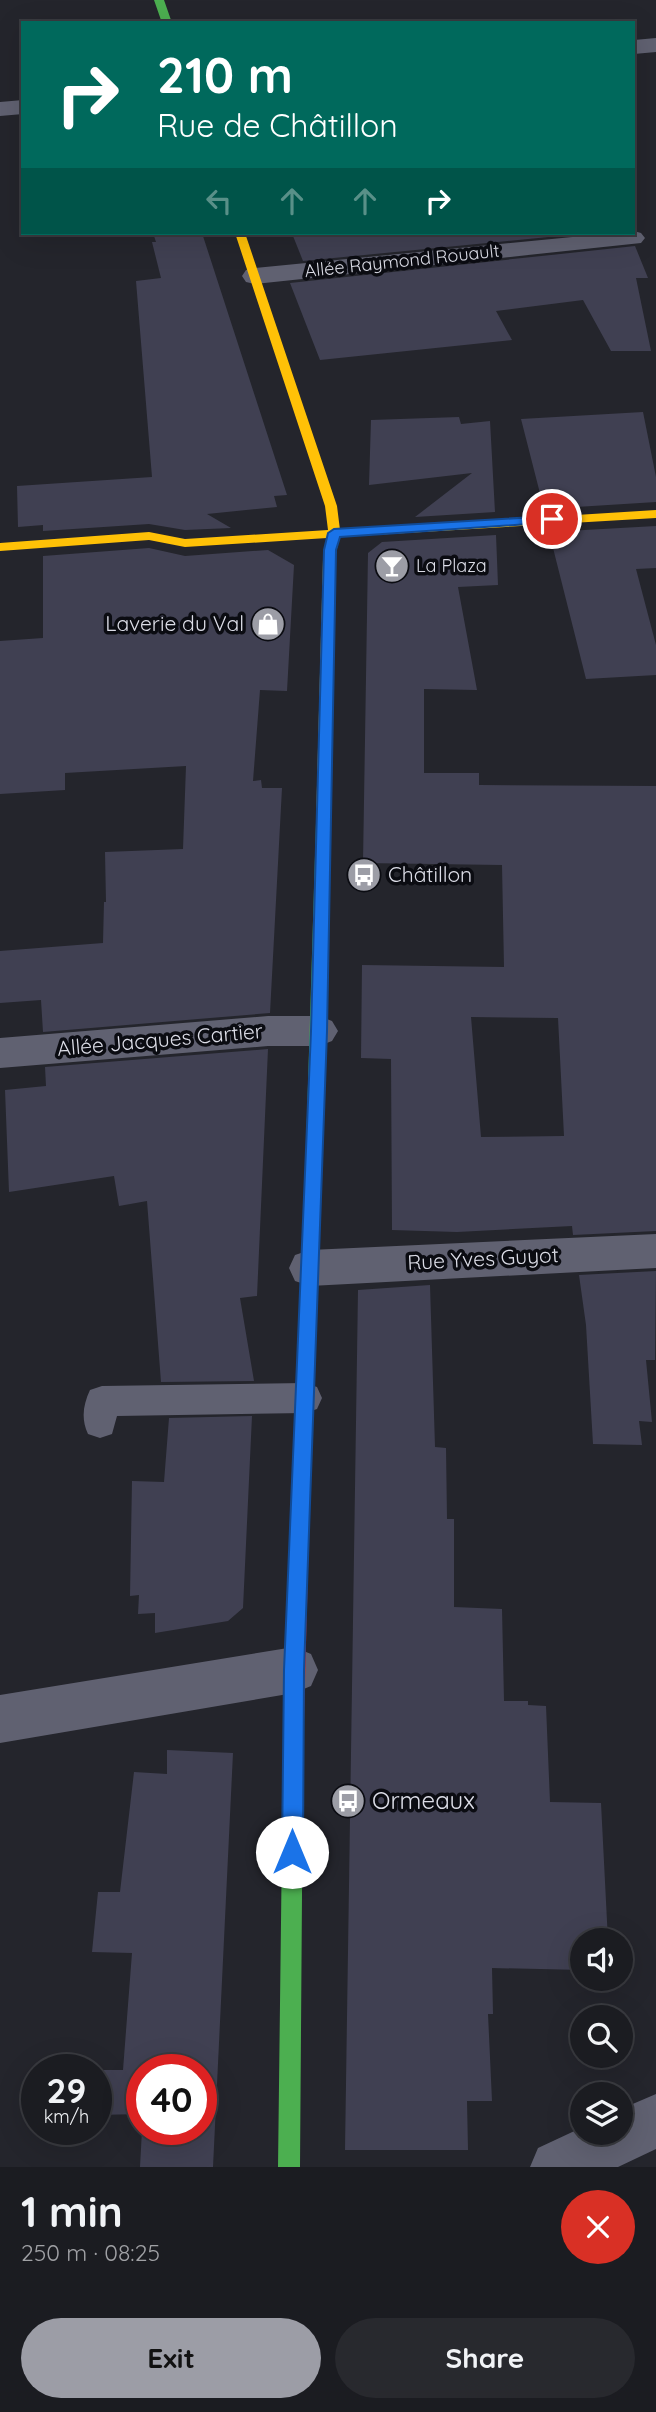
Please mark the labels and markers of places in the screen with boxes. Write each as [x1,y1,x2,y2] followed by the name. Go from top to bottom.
[522,489,582,549] pin
[373,547,411,585] bar icon: La Plaza
[416,554,487,577] place label: La Plaza
[249,605,287,643] shop icon: Laverie du Val
[105,610,244,636] place label: Laverie du Val
[345,856,383,894] bus stop icon: Châtillon
[388,861,472,887] place label: Châtillon
[329,1782,367,1820] bus stop icon: Ormeaux
[372,1785,475,1815] place label: Ormeaux

